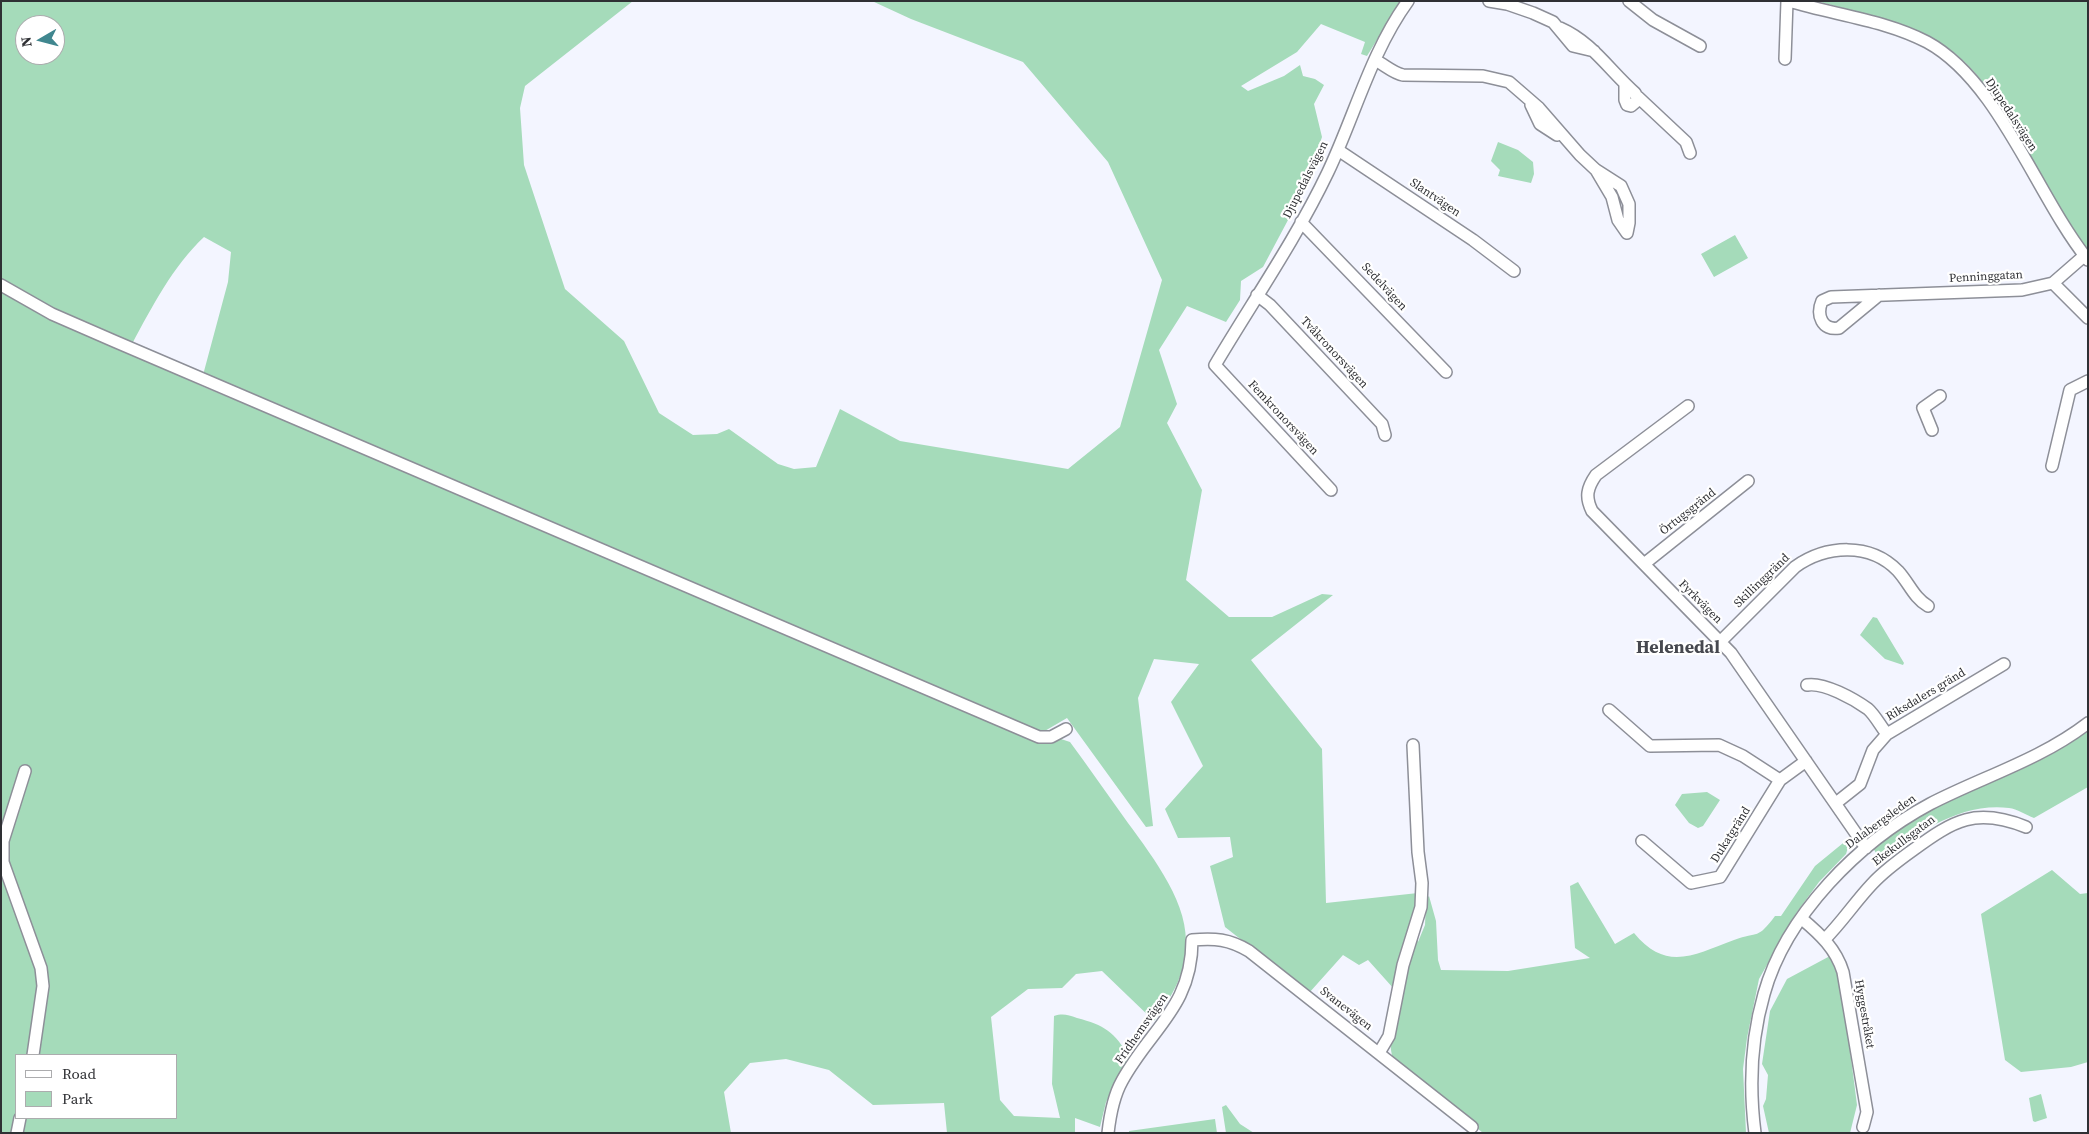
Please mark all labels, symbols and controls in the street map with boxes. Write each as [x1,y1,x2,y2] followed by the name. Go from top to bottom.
[15,15,65,65] north arrow
[16,36,37,48] text: N
[1982,76,2040,154] street label: Djupedalsvägen
[1280,139,1332,221] street label: Djupedalsvägen
[1407,176,1463,220] street label: Slantvägen
[1358,260,1410,314] street label: Sedelvägen
[1949,268,2023,286] street label: Penninggatan
[1297,314,1371,392] street label: Tvåkronorsvägen
[1245,378,1321,458] street label: Femkronorsvägen
[1657,486,1719,538] street label: Örtugsgränd
[1731,551,1793,611] street label: Skillinggränd
[1675,577,1725,627] street label: Fyrkvägen
[1636,637,1720,659] district label: Helenedal
[1884,666,1968,724] street label: Riksdalers gränd
[1843,792,1919,852] street label: Dalabergsleden
[1708,804,1754,866] street label: Dukatgränd
[1870,813,1938,869] street label: Ekekullsgatan
[1851,978,1877,1050] street label: Hyggestråket
[1317,984,1375,1034] street label: Svanevägen
[1112,991,1172,1067] street label: Fridhemsvägen
[15,1054,178,1119] legend
[62,1063,96,1084] text: Road
[62,1088,93,1109] text: Park

